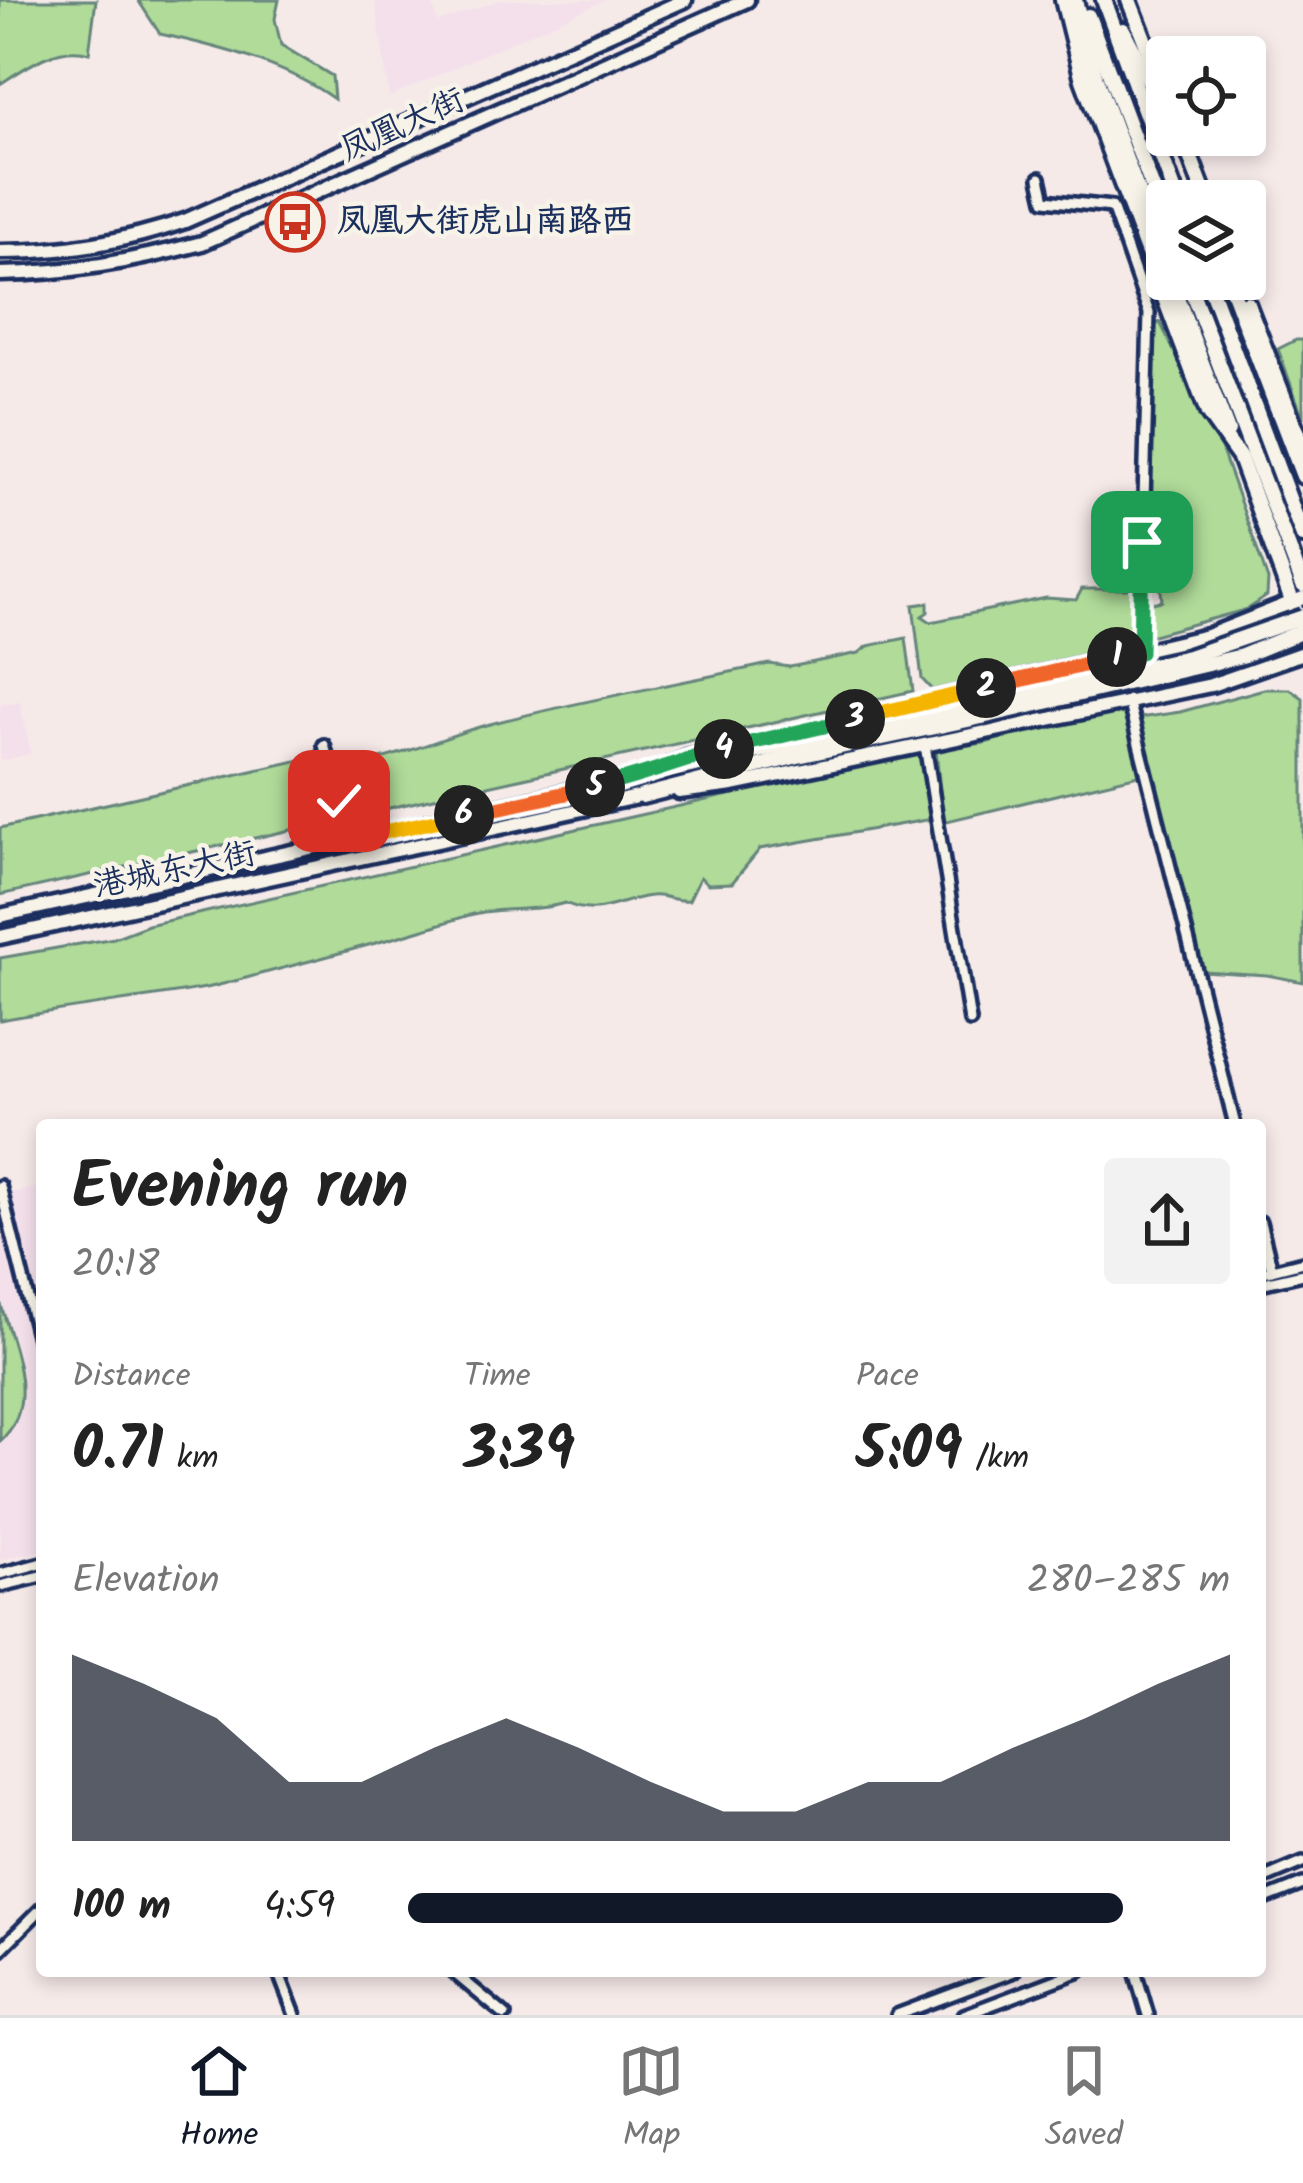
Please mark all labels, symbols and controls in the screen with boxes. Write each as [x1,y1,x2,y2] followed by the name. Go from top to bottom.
[1146,36,1266,300] map controls
[1146,36,1266,156] button: locate
[332,75,474,177] street label: 凤凰大街
[1146,180,1266,300] button: layers
[264,191,326,253] bus stop icon: 凤凰大街虎山南路西
[337,196,634,249] place label: 凤凰大街虎山南路西
[1091,491,1193,593] pin
[1109,509,1175,575] icon: arrive
[1087,627,1147,687] pin: 1
[1112,630,1122,683] text: 1
[956,658,1016,718] pin: 2
[976,661,996,714] text: 2
[825,689,885,749] pin: 3
[846,692,864,745] text: 3
[694,719,754,779] pin: 4
[715,722,733,775] text: 4
[288,750,390,852] pin
[565,757,625,817] pin: 5
[587,760,603,813] text: 5
[306,768,372,834] icon: check
[434,785,494,845] pin: 6
[455,788,473,841] text: 6
[89,828,261,914] street label: 港城东大街
[72,1137,408,1242] text: Evening run
[1104,1158,1230,1284] button: share
[72,1235,159,1297] text: 20:18
[72,1351,191,1404] text: Distance
[464,1351,531,1404] text: Time
[856,1351,919,1404] text: Pace
[72,1404,163,1500] text: 0.71
[464,1404,575,1500] text: 3:39
[856,1404,962,1500] text: 5:09
[163,1433,218,1486] text: km
[962,1433,1029,1486] text: /km
[72,1551,220,1613] text: Elevation
[1027,1551,1230,1613] text: 280–285 m
[72,1877,171,1939] text: 100 m
[264,1877,335,1939] text: 4:59
[180,2038,258,2163] tab: Home
[618,2038,684,2163] tab: Map
[1045,2038,1123,2163] tab: Saved

